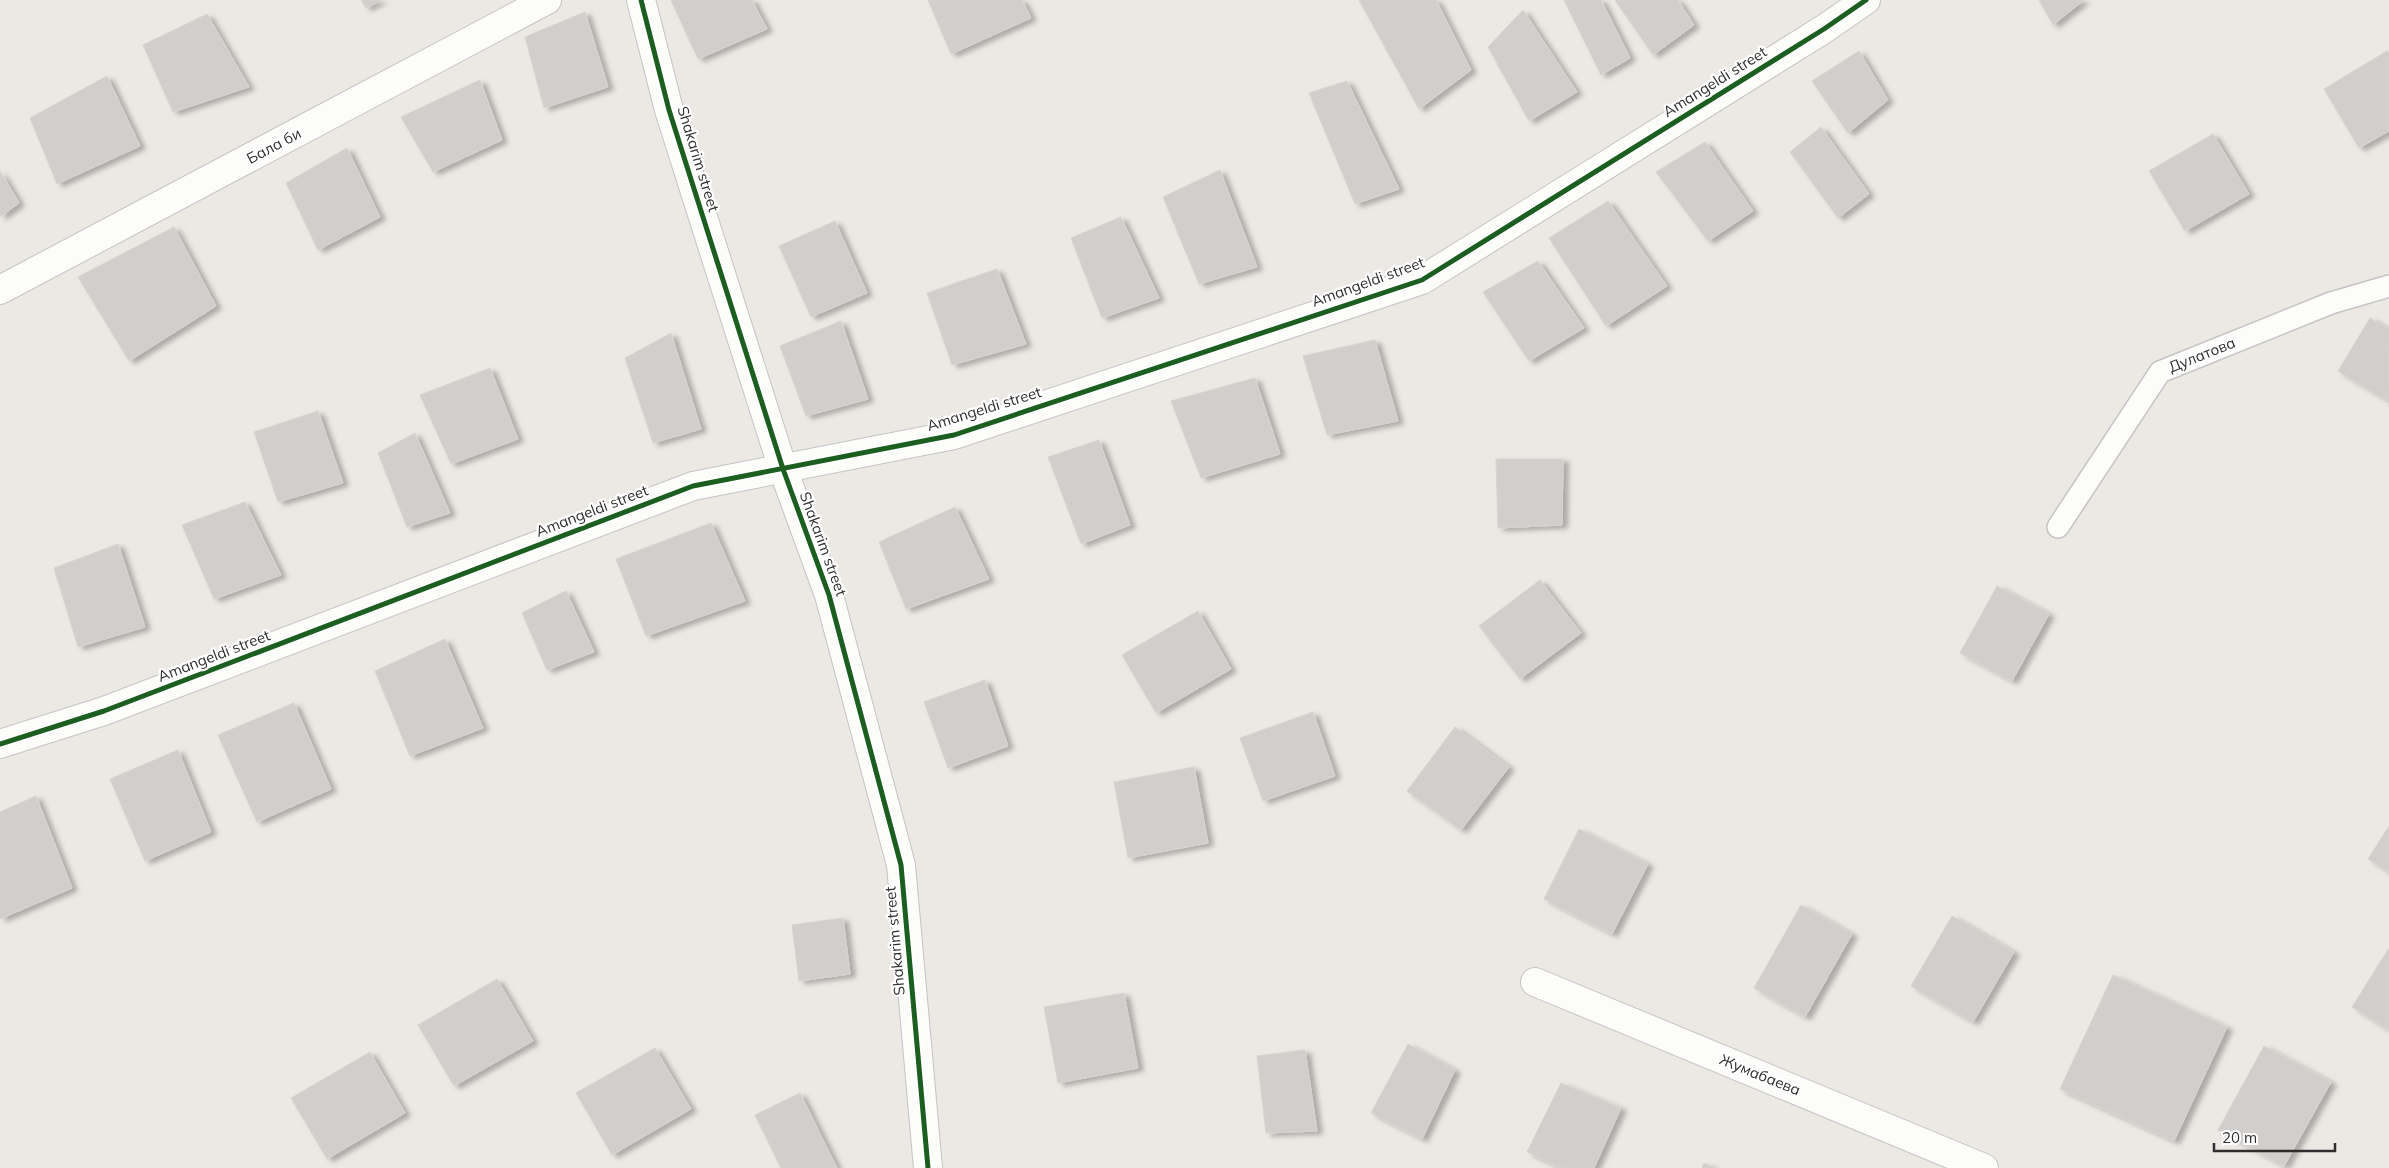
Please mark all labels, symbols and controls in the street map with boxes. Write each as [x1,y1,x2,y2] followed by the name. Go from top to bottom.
[1659,42,1770,121] street label: Amangeldi street
[673,104,724,214] street label: Shakarim street
[243,123,304,168] street label: Бала би
[1309,252,1427,311] street label: Amangeldi street
[2166,333,2238,377] street label: Дулатова
[924,382,1043,435] street label: Amangeldi street
[533,480,651,541] street label: Amangeldi street
[796,489,851,598] street label: Shakarim street
[155,625,273,686] street label: Amangeldi street
[880,886,909,996] street label: Shakarim street
[1717,1050,1803,1099] street label: Жумабаева
[2214,1120,2335,1152] scale bar
[2222,1128,2257,1147] text: 20 m

